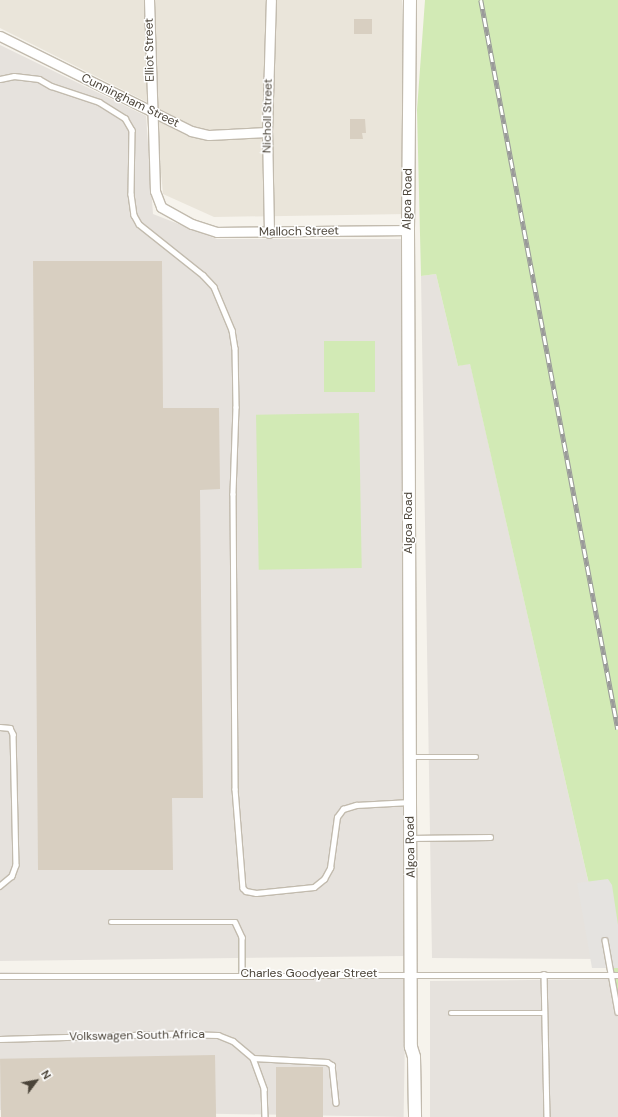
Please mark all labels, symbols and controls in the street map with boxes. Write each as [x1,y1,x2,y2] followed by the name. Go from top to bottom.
[142,18,158,82] street label: Elliot Street
[79,71,181,131] street label: Cunningham Street
[260,79,276,153] street label: Nicholl Street
[400,168,416,230] street label: Algoa Road
[259,224,339,240] street label: Malloch Street
[402,492,416,554] street label: Algoa Road
[403,816,419,878] street label: Algoa Road
[240,967,378,981] street label: Charles Goodyear Street
[69,1028,205,1044] street label: Volkswagen South Africa
[16,1061,56,1101] north arrow
[38,1068,54,1082] text: N

